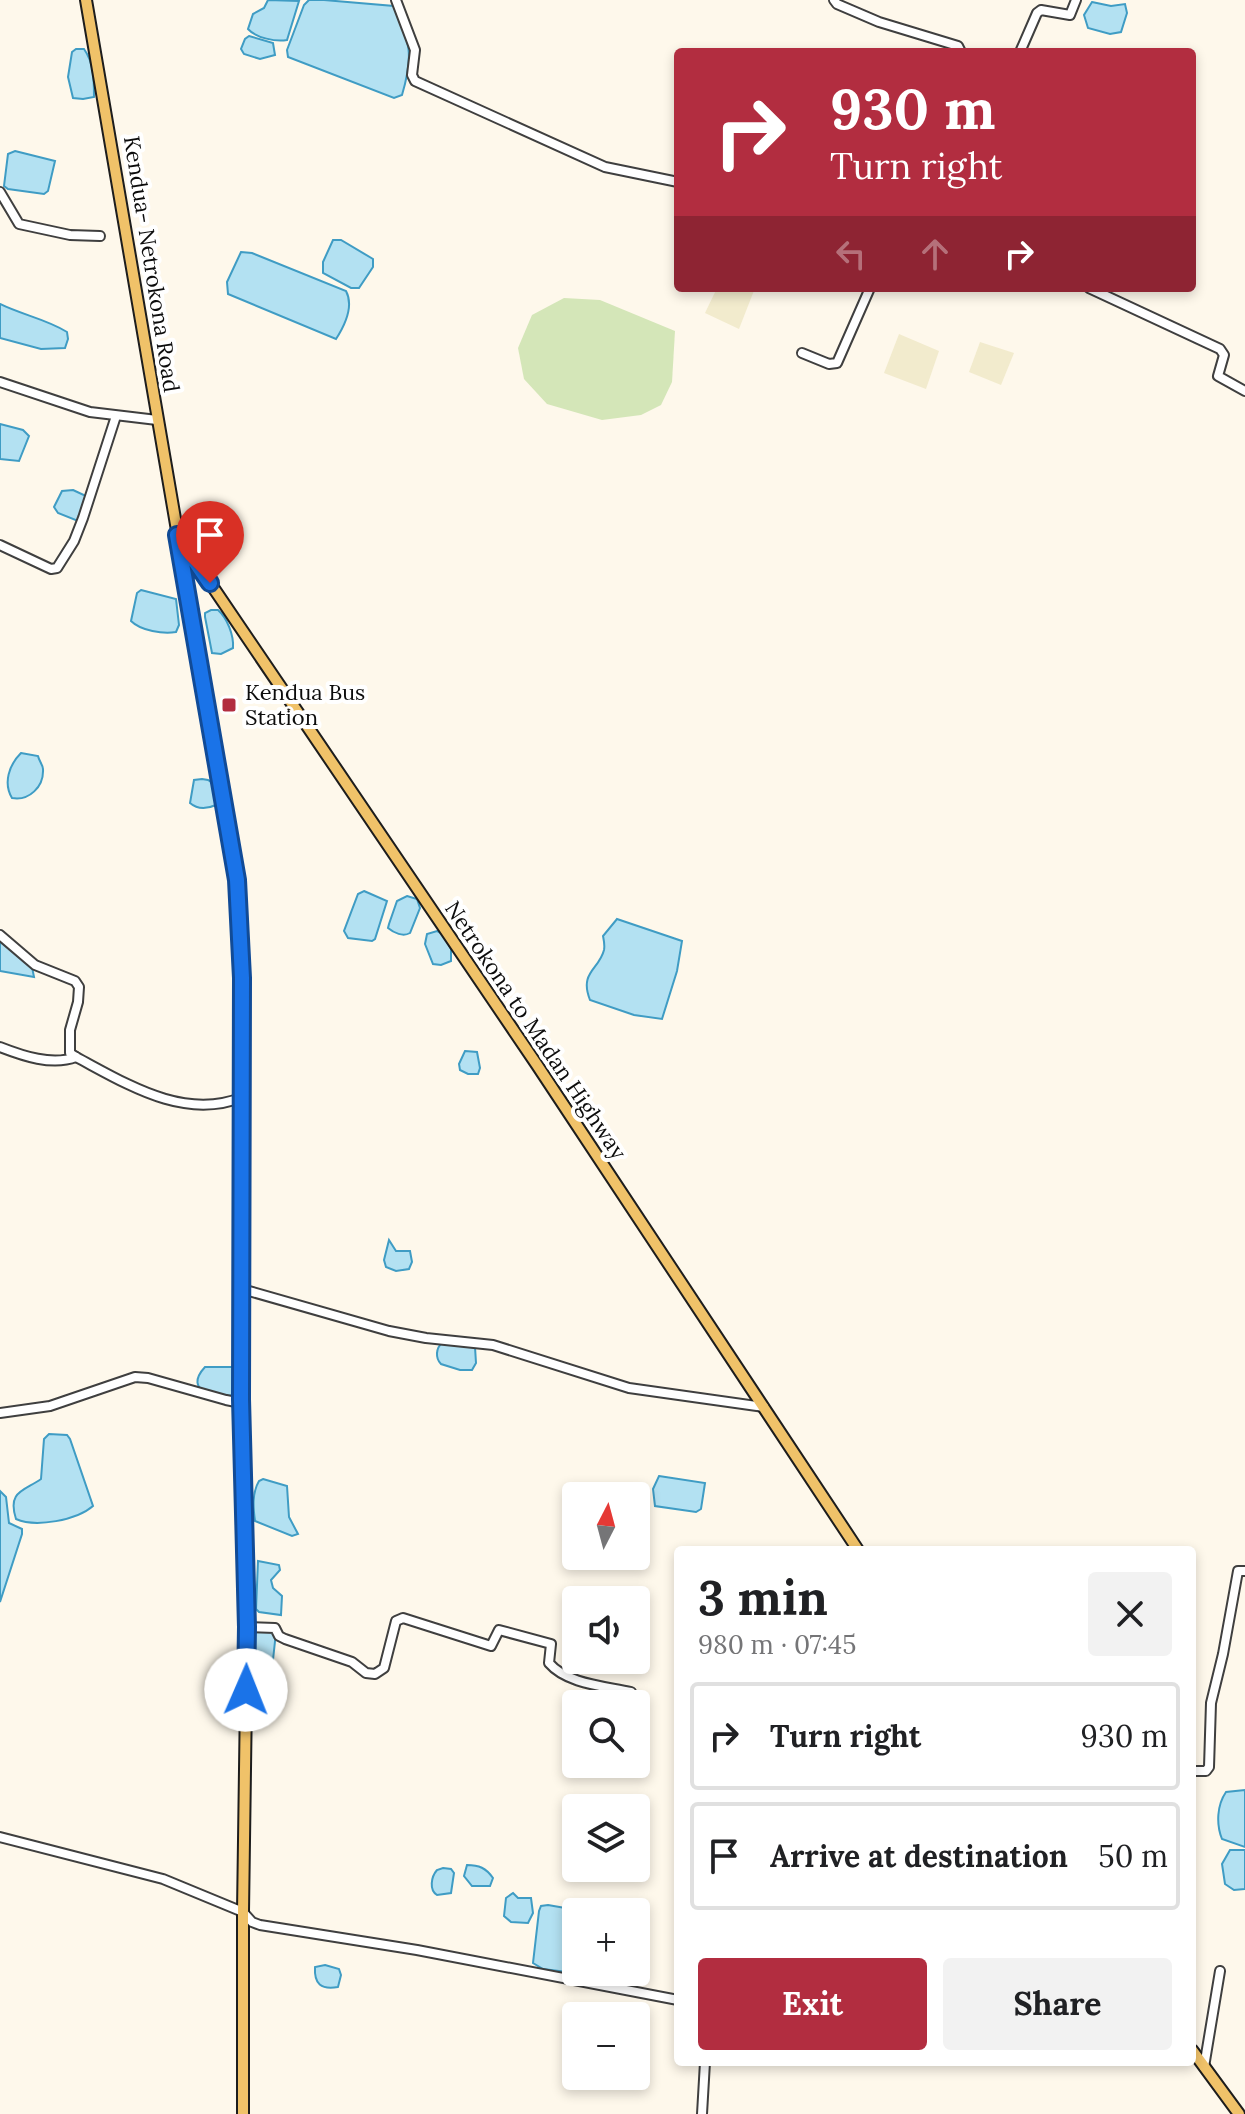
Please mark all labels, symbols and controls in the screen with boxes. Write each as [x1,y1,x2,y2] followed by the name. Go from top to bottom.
[830,73,995,144] text: 930 m
[698,80,802,184] icon: right
[118,134,186,394] street label: Kendua- Netrokona Road
[830,143,1003,189] text: Turn right
[829,232,873,276] icon: left
[913,232,957,276] icon: ahead
[997,232,1041,276] icon: right
[176,501,244,583] pin
[188,513,232,557] icon: arrive
[245,678,365,731] place label: Kendua Bus Station
[220,696,238,714] marker: Kendua Bus Station
[439,896,633,1165] street label: Netrokona to Madan Highway
[562,1482,650,1570] north arrow
[562,1482,650,2090] map controls
[698,1567,828,1628] text: 3 min
[1088,1572,1172,1656] button: close
[562,1586,650,1674] button: sound
[698,1628,856,1661] text: 980 m · 07:45
[204,1648,288,1732] position arrow
[562,1690,650,1778] button: search
[702,1714,746,1758] icon: right
[770,1717,921,1755] text: Turn right
[1081,1717,1168,1755] text: 930 m
[562,1794,650,1882] button: layers
[702,1834,746,1878] icon: arrive
[770,1837,1068,1875] text: Arrive at destination
[1098,1837,1168,1875] text: 50 m
[562,1898,650,1986] button: +
[698,1958,927,2050] button: Exit
[943,1958,1172,2050] button: Share
[562,2002,650,2090] button: −

